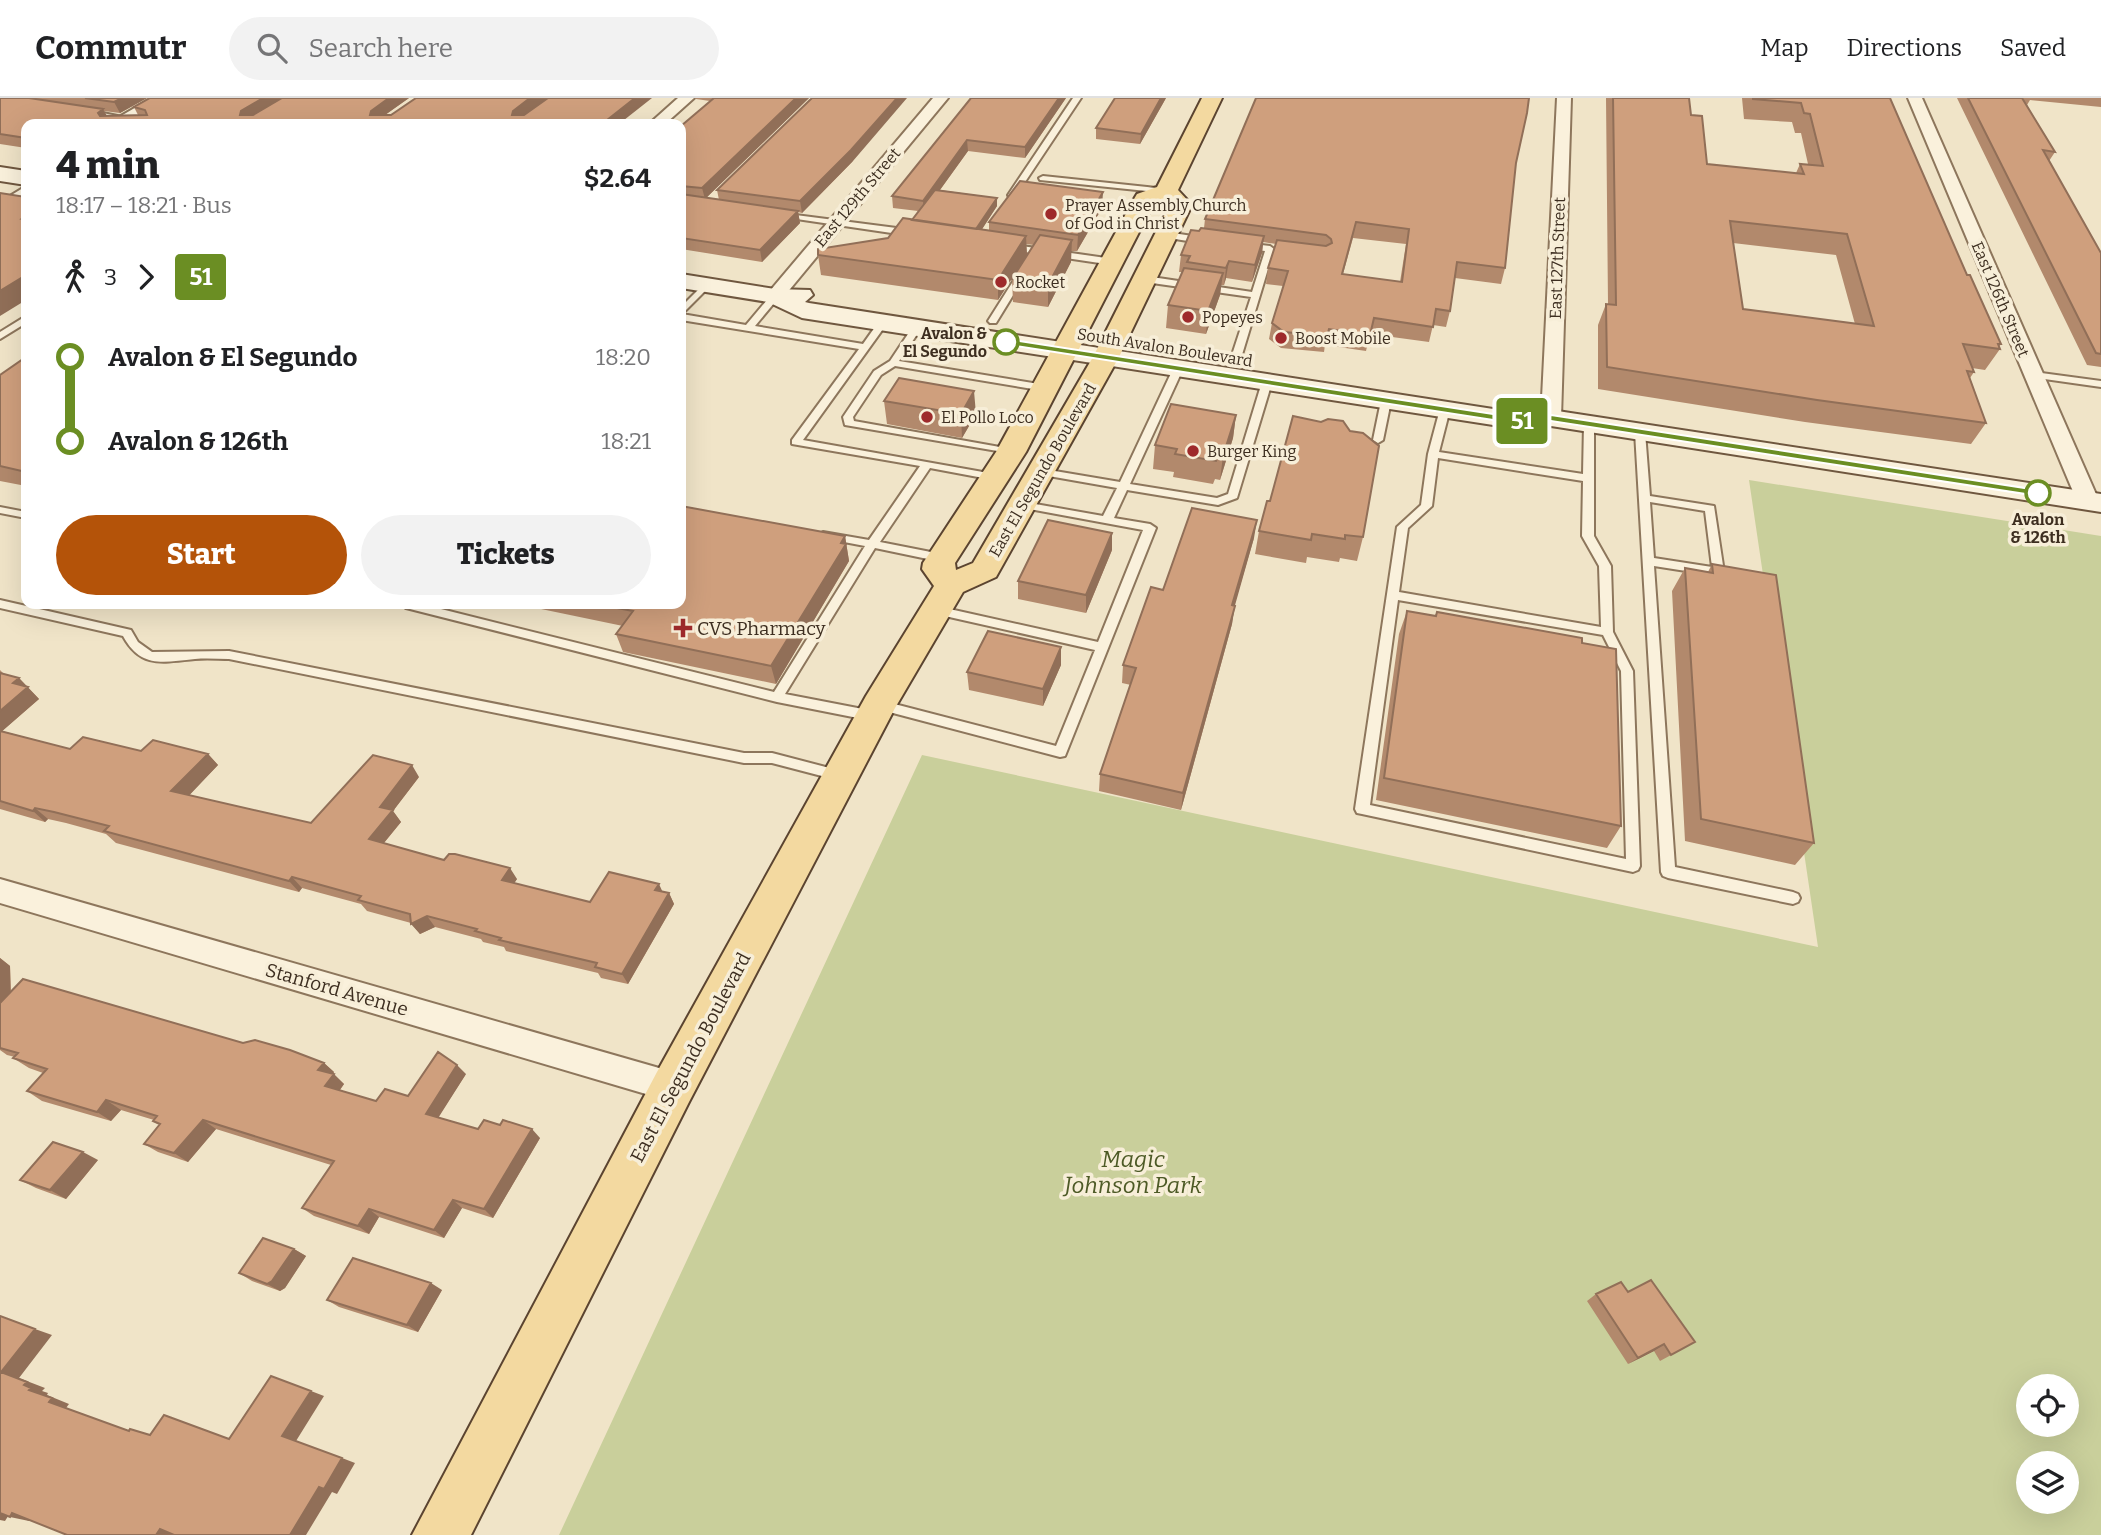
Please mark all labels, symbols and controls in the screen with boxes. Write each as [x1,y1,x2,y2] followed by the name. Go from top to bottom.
[229,17,719,80] search box
[35,28,187,68] text: Commutr
[253,29,291,67] icon: search
[309,33,453,64] text: Search here
[1760,34,1809,62] text: Map
[1847,34,1962,62] text: Directions
[2000,34,2066,62] text: Saved
[56,142,159,188] text: 4 min
[810,144,905,251] street label: East 129th Street
[584,163,651,194] text: $2.64
[56,191,232,219] text: 18:17 – 18:21 · Bus
[1065,196,1246,233] place label: Prayer Assembly Church of God in Christ
[1546,196,1569,319] street label: East 127th Street
[1043,206,1059,222] marker: Prayer Assembly Church of God in Christ
[1968,239,2034,360] street label: East 126th Street
[56,258,94,296] icon: walk
[127,258,165,296] icon: forward
[104,263,117,291] text: 3
[189,263,212,291] text: 51
[1015,273,1066,292] place label: Rocket
[993,274,1009,290] marker: Rocket
[1202,308,1263,327] place label: Popeyes
[1180,309,1196,325] marker: Popeyes
[903,324,987,361] place label: Avalon & El Segundo
[1076,324,1254,371] street label: South Avalon Boulevard
[993,329,1019,355] marker: Avalon & El Segundo
[1295,329,1391,348] place label: Boost Mobile
[1273,330,1289,346] marker: Boost Mobile
[108,342,358,373] text: Avalon & El Segundo
[596,343,651,371] text: 18:20
[985,380,1100,560] street label: East El Segundo Boulevard
[1490,398,1554,444] line badge: 51
[1510,407,1534,435] text: 51
[941,408,1034,427] place label: El Pollo Loco
[919,409,935,425] marker: El Pollo Loco
[108,426,288,457] text: Avalon & 126th
[601,427,651,455] text: 18:21
[1207,442,1296,461] place label: Burger King
[1185,443,1201,459] marker: Burger King
[2025,480,2051,506] marker: Avalon & 126th
[2010,510,2066,547] place label: Avalon & 126th
[56,515,347,595] button: Start
[361,515,651,595] button: Tickets
[697,617,827,640] place label: CVS Pharmacy
[675,620,691,636] marker: CVS Pharmacy
[625,948,756,1166] street label: East El Segundo Boulevard
[263,958,411,1021] street label: Stanford Avenue
[1062,1145,1202,1199] park label: Magic Johnson Park
[2016,1374,2079,1514] map controls
[2016,1374,2079,1437] button: locate
[2016,1451,2079,1514] button: layers

